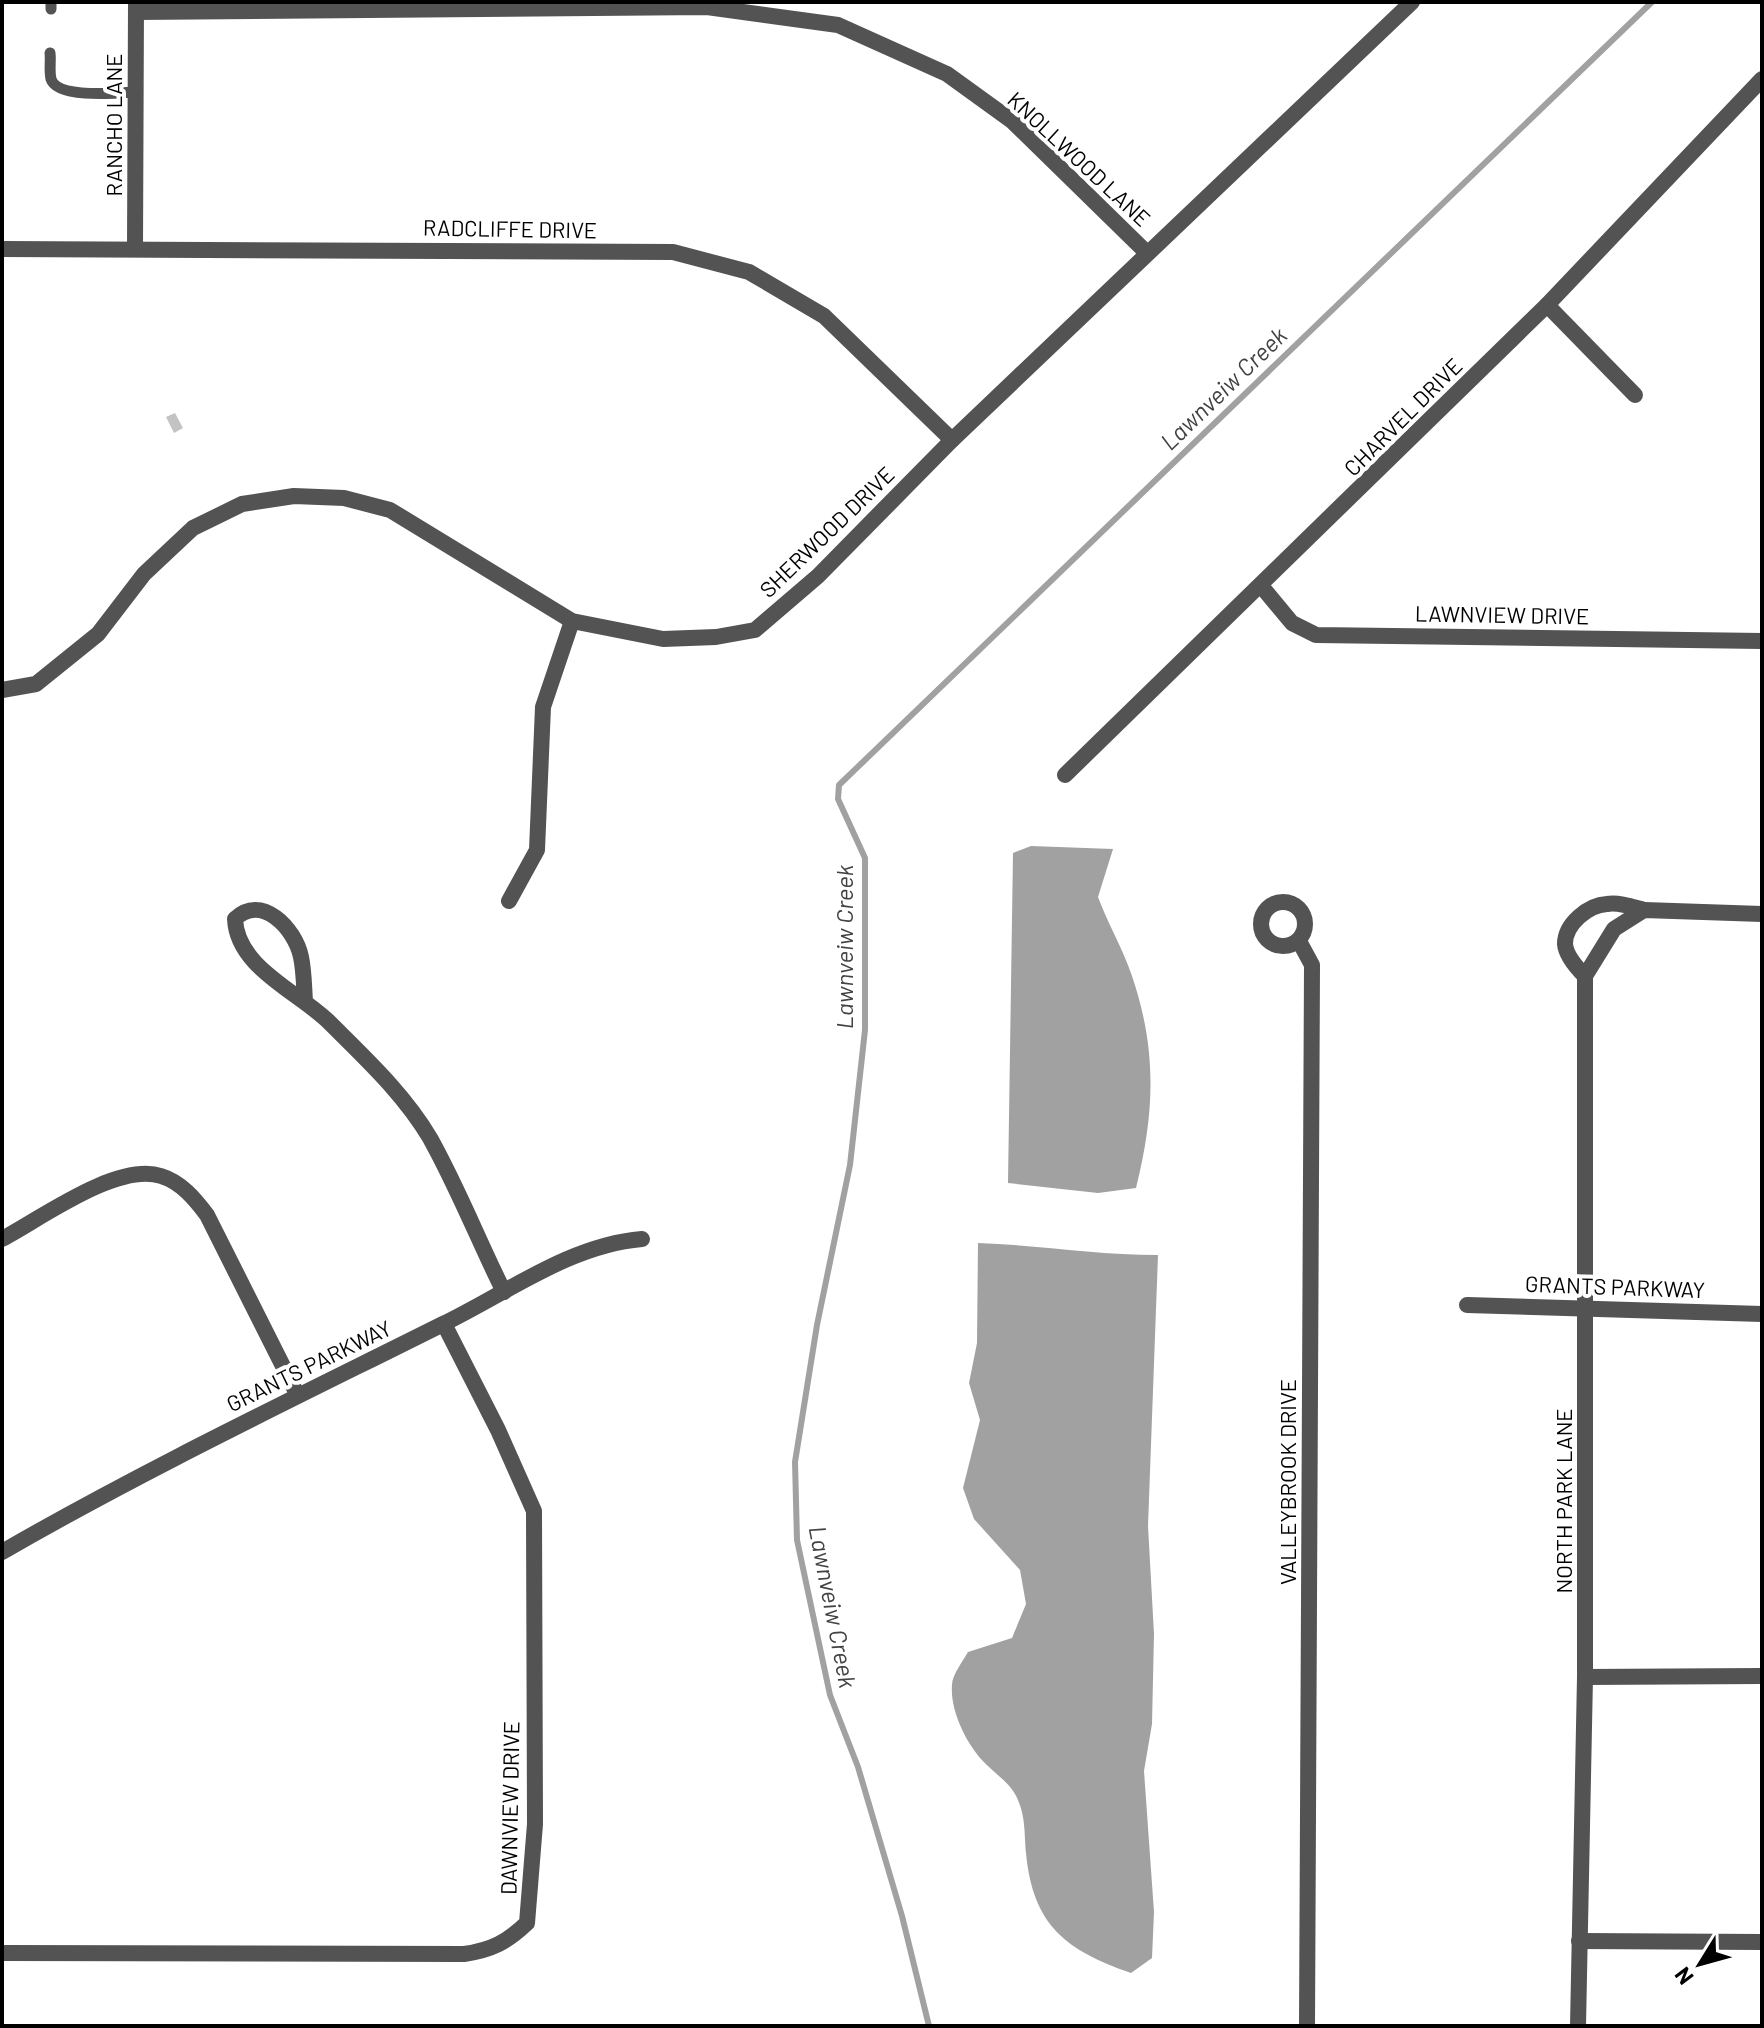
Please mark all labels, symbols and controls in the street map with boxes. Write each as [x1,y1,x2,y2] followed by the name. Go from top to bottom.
[100,54,126,196] street label: RANCHO LANE
[1003,86,1156,231] street label: KNOLLWOOD LANE
[423,213,597,243] street label: RADCLIFFE DRIVE
[1154,320,1292,455] water label: Lawnveiw Creek
[1338,352,1467,481] street label: CHARVEL DRIVE
[754,461,899,602] street label: SHERWOOD DRIVE
[1415,599,1589,629] street label: LAWNVIEW DRIVE
[829,864,858,1029] water label: Lawnveiw Creek
[1525,1270,1705,1302] street label: GRANTS PARKWAY
[222,1314,395,1416] street label: GRANTS PARKWAY
[1274,1379,1300,1585] street label: VALLEYBROOK DRIVE
[1550,1408,1576,1594] street label: NORTH PARK LANE
[804,1523,863,1691] water label: Lawnveiw Creek
[494,1721,524,1895] street label: DAWNVIEW DRIVE
[1660,1924,1740,2004] north arrow
[1668,1963,1698,1990] text: N

